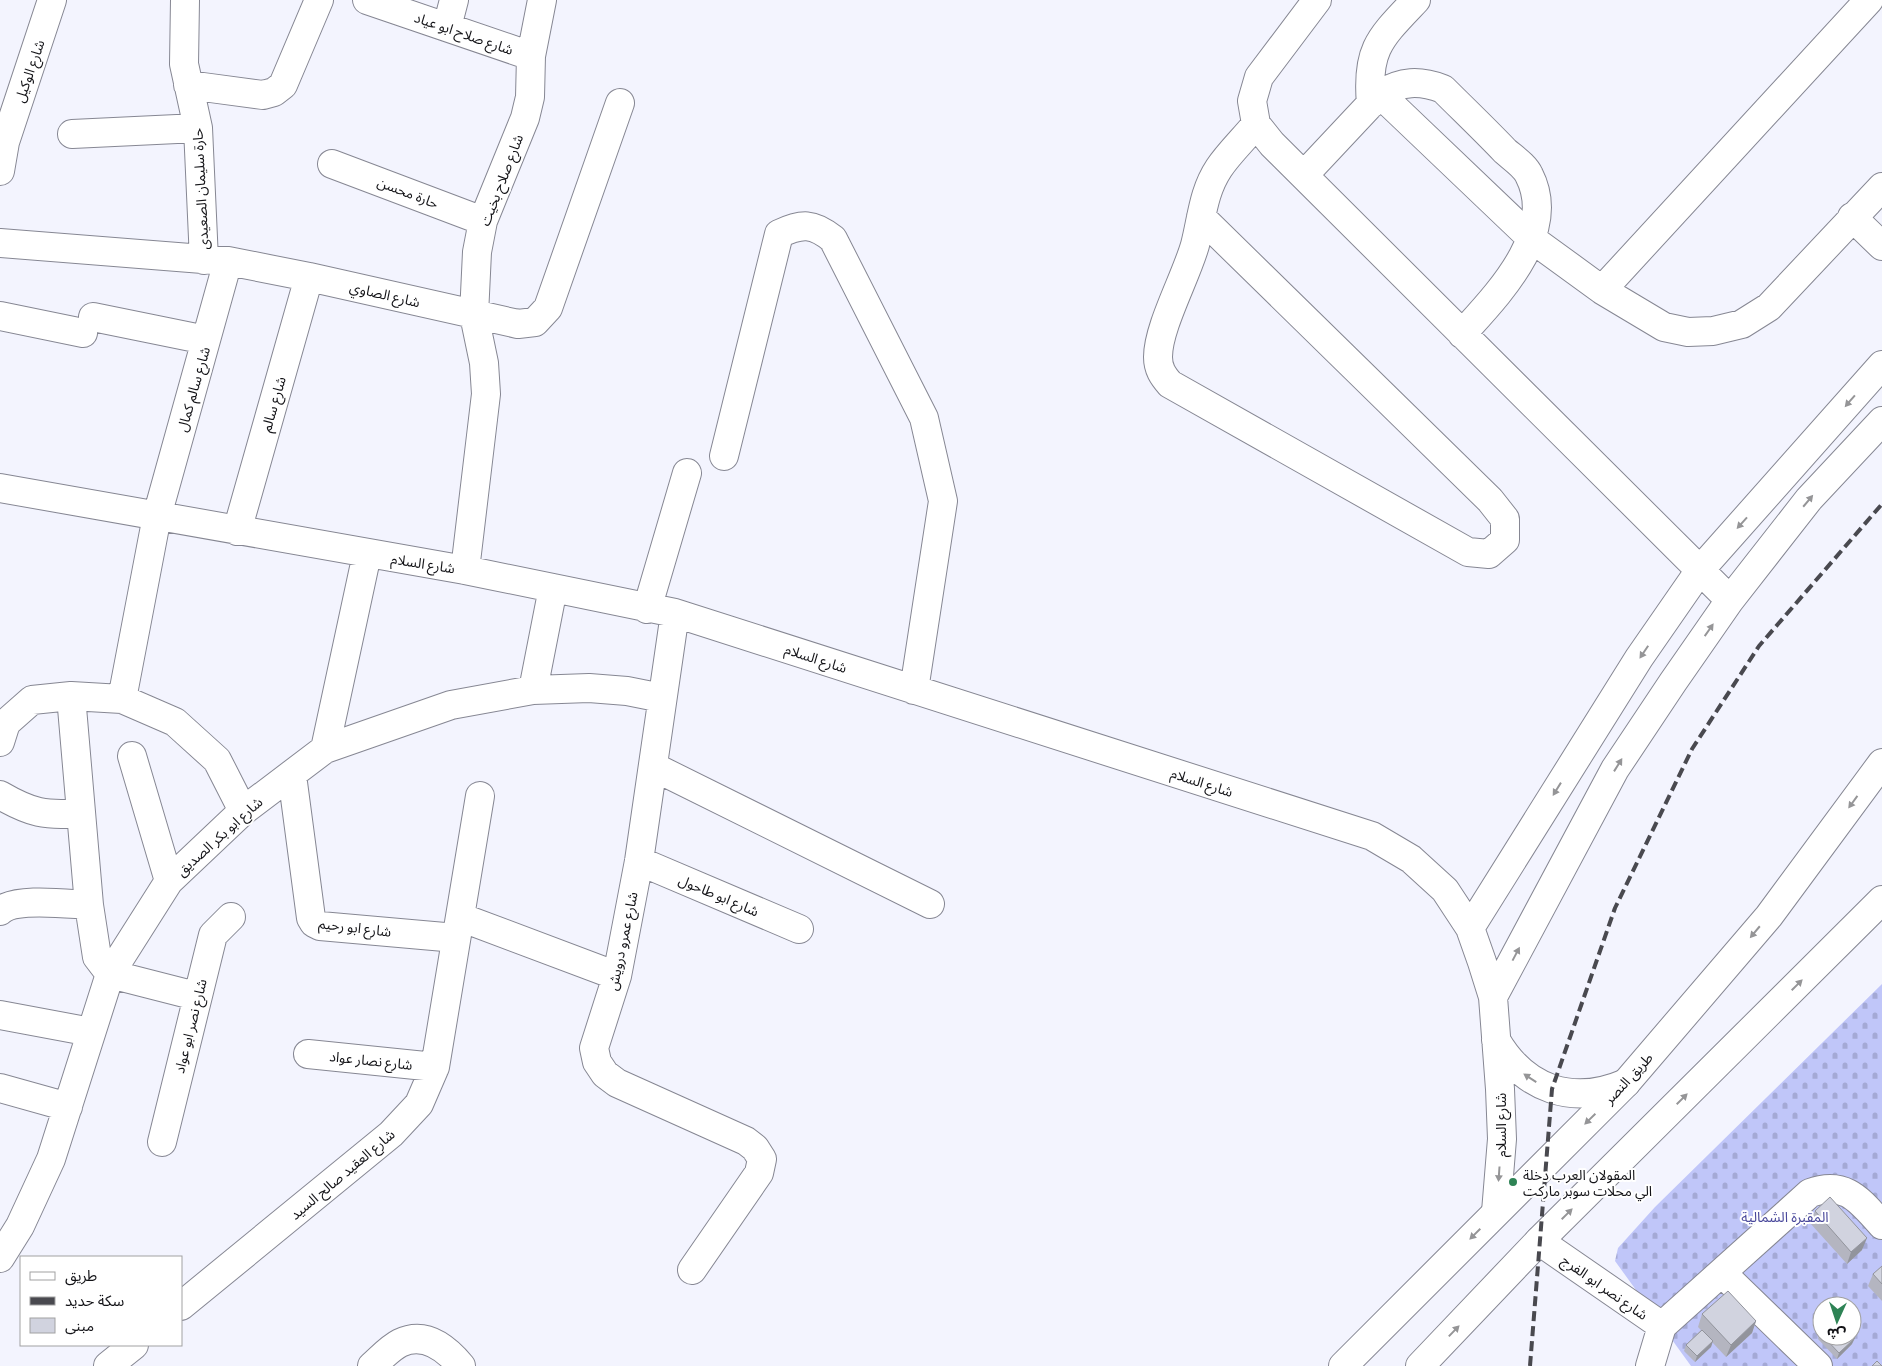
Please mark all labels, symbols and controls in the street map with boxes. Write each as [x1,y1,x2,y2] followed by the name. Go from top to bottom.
[411,8,516,61] street label: شارع صلاح ابو عياد
[10,37,50,106] street label: شارع الوكيل
[188,128,213,250] street label: حارة سليمان الصعيدى
[476,132,529,229] street label: شارع صلاح بخيت
[375,173,441,212] street label: حارة محسن
[347,278,422,314] street label: شارع الصاوي
[173,344,216,434] street label: شارع سالم كمال
[257,374,292,435] street label: شارع سالم
[1844,395,1856,407] one-way arrow
[1802,495,1813,508] one-way arrow
[1736,517,1748,529] one-way arrow
[389,550,456,579] street label: شارع السلام
[1704,623,1714,637] one-way arrow
[782,640,849,679] street label: شارع السلام
[1639,645,1649,659] one-way arrow
[1613,758,1623,771] one-way arrow
[1168,764,1235,803] street label: شارع السلام
[1553,783,1562,796] one-way arrow
[172,793,268,881] street label: شارع ابو بكر الصديق
[1848,795,1858,809] one-way arrow
[675,870,762,922] street label: شارع ابو طاحول
[603,890,644,993] street label: شارع عمرو درويش
[317,914,392,943] street label: شارع ابو رحيم
[1750,925,1761,938] one-way arrow
[1512,947,1521,961] one-way arrow
[170,977,213,1076] street label: شارع نصر ابو عواد
[1791,979,1803,991] one-way arrow
[328,1047,413,1076] street label: شارع نصار عواد
[1599,1049,1657,1109] street label: طريق النصر
[1524,1073,1537,1083] one-way arrow
[1492,1093,1512,1157] street label: شارع السلام
[1676,1094,1688,1106] one-way arrow
[1584,1113,1596,1125] one-way arrow
[286,1125,400,1225] street label: شارع العقيد صالح السيد
[1523,1166,1652,1202] place label: المقولان العرب دخلة الي محلات سوبر ماركت
[1495,1167,1503,1183] one-way arrow
[1507,1176,1519,1188] marker: المقولان العرب دخلة الي محلات سوبر ماركت
[1561,1208,1573,1220] one-way arrow
[1741,1208,1829,1226] park label: المقبرة الشمالية
[1469,1227,1481,1239] one-way arrow
[1557,1251,1651,1325] street label: شارع نصر ابو الفرج
[20,1256,182,1346] legend
[65,1266,97,1286] text: طريق
[65,1291,125,1309] text: سكة حديد
[1812,1296,1862,1346] north arrow
[65,1316,94,1335] text: مبنى
[1448,1325,1460,1337] one-way arrow
[1826,1325,1846,1343] text: ش

